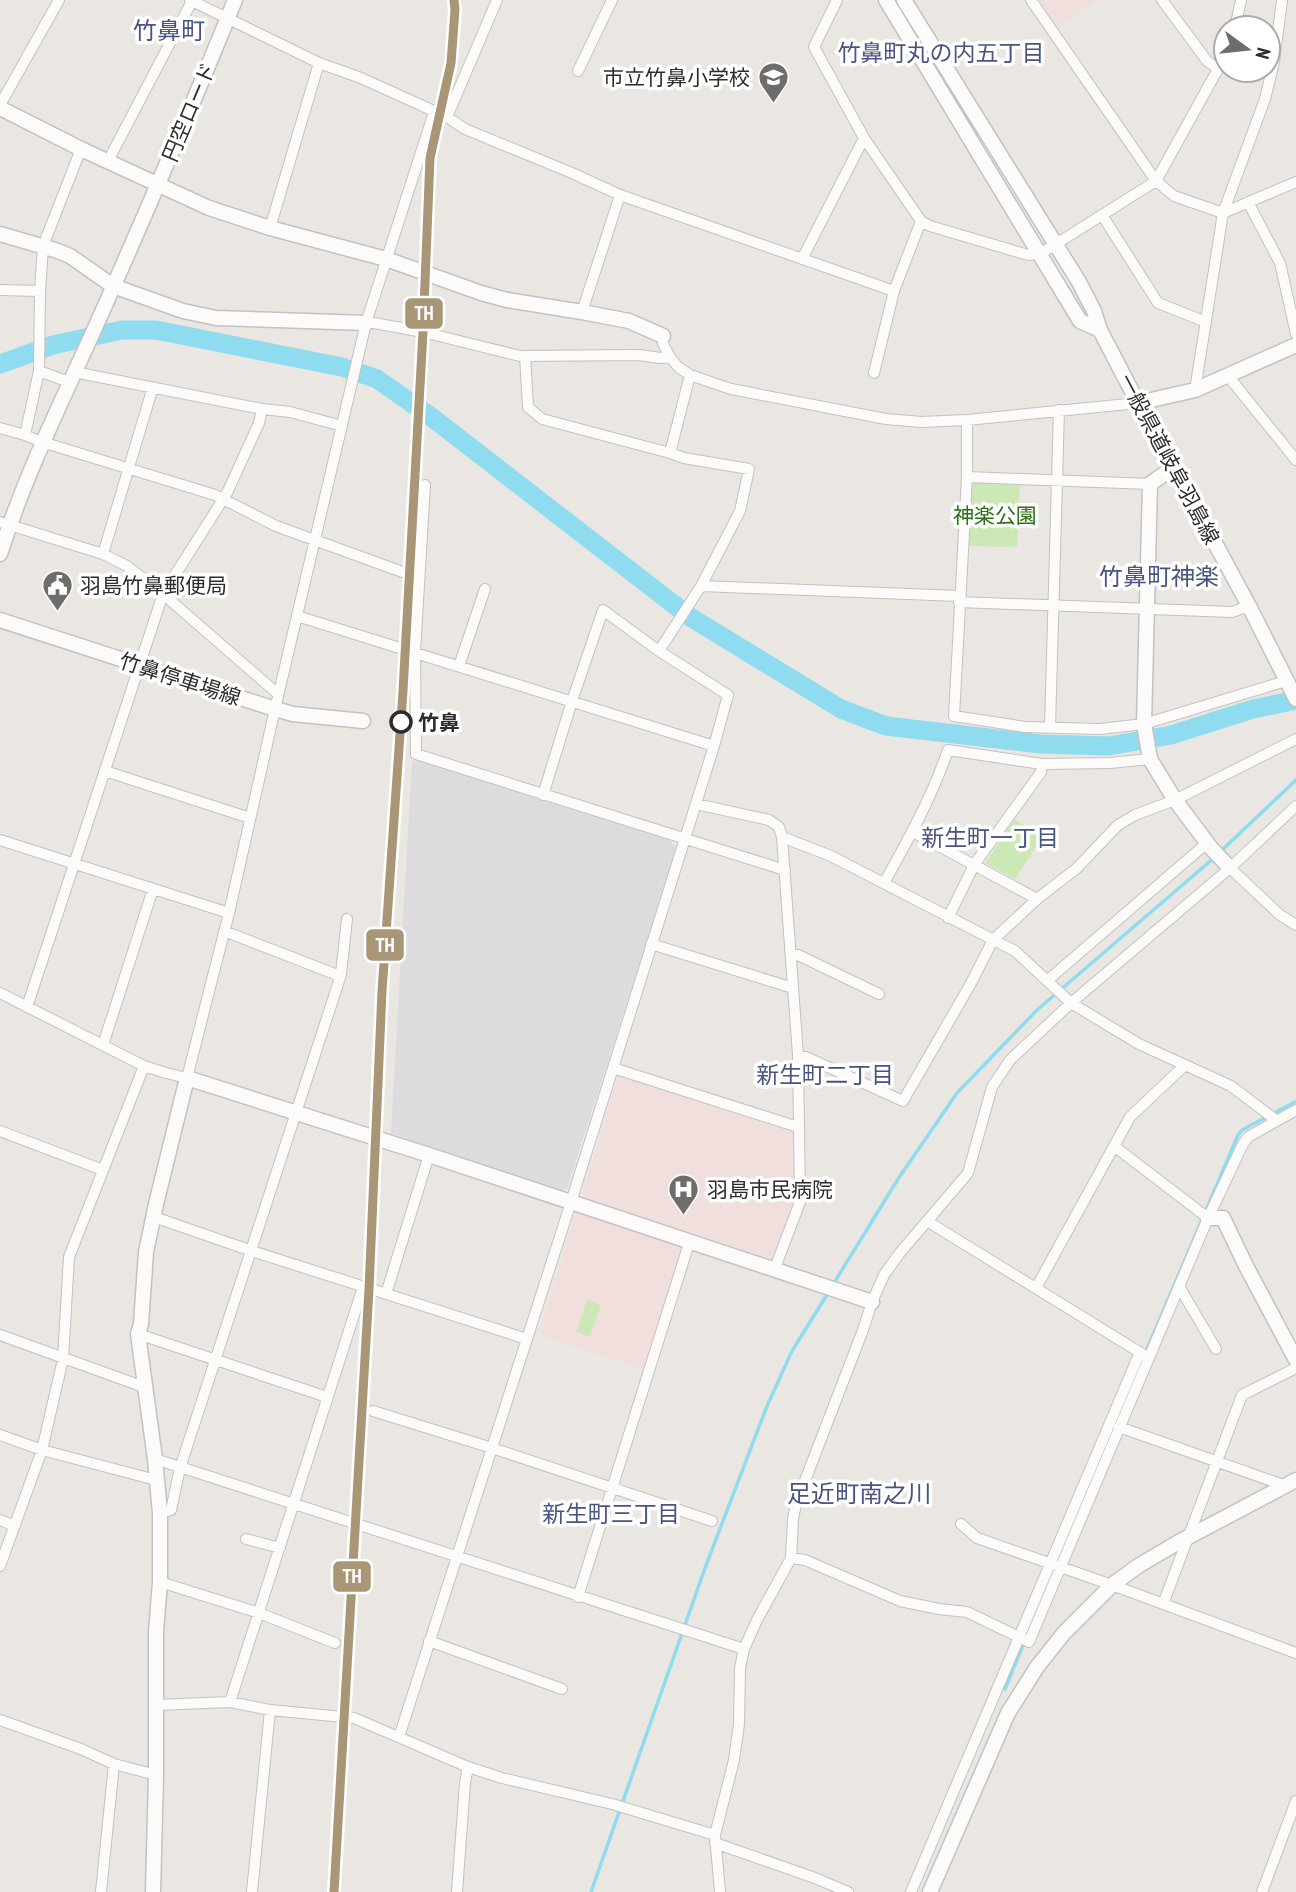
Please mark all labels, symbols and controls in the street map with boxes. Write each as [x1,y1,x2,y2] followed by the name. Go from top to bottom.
[1212,14,1282,84] north arrow
[133,15,205,46] district label: 竹鼻町
[838,38,1045,67] district label: 竹鼻町丸の内五丁目
[1251,45,1276,61] text: N
[156,58,222,166] street label: 円空ロード
[756,60,790,104] school or university icon: 市立竹鼻小学校
[603,64,750,91] place label: 市立竹鼻小学校
[404,297,444,330] line badge: TH
[414,301,434,325] text: TH
[1113,369,1225,549] street label: 一般県道岐阜羽島線
[953,502,1037,529] park label: 神楽公園
[1099,561,1219,592] district label: 竹鼻町神楽
[40,568,74,612] public building icon: 羽島竹鼻郵便局
[80,572,227,599] place label: 羽島竹鼻郵便局
[116,647,244,711] street label: 竹鼻停車場線
[418,709,460,736] place label: 竹鼻
[390,711,412,733] marker: 竹鼻
[921,823,1059,852] district label: 新生町一丁目
[365,928,405,962] line badge: TH
[375,933,395,957] text: TH
[756,1060,894,1089] district label: 新生町二丁目
[667,1172,701,1216] hospital icon: 羽島市民病院
[707,1176,833,1203] place label: 羽島市民病院
[787,1478,931,1509] district label: 足近町南之川
[542,1499,680,1528] district label: 新生町三丁目
[332,1560,372,1593] line badge: TH
[342,1564,362,1588] text: TH

